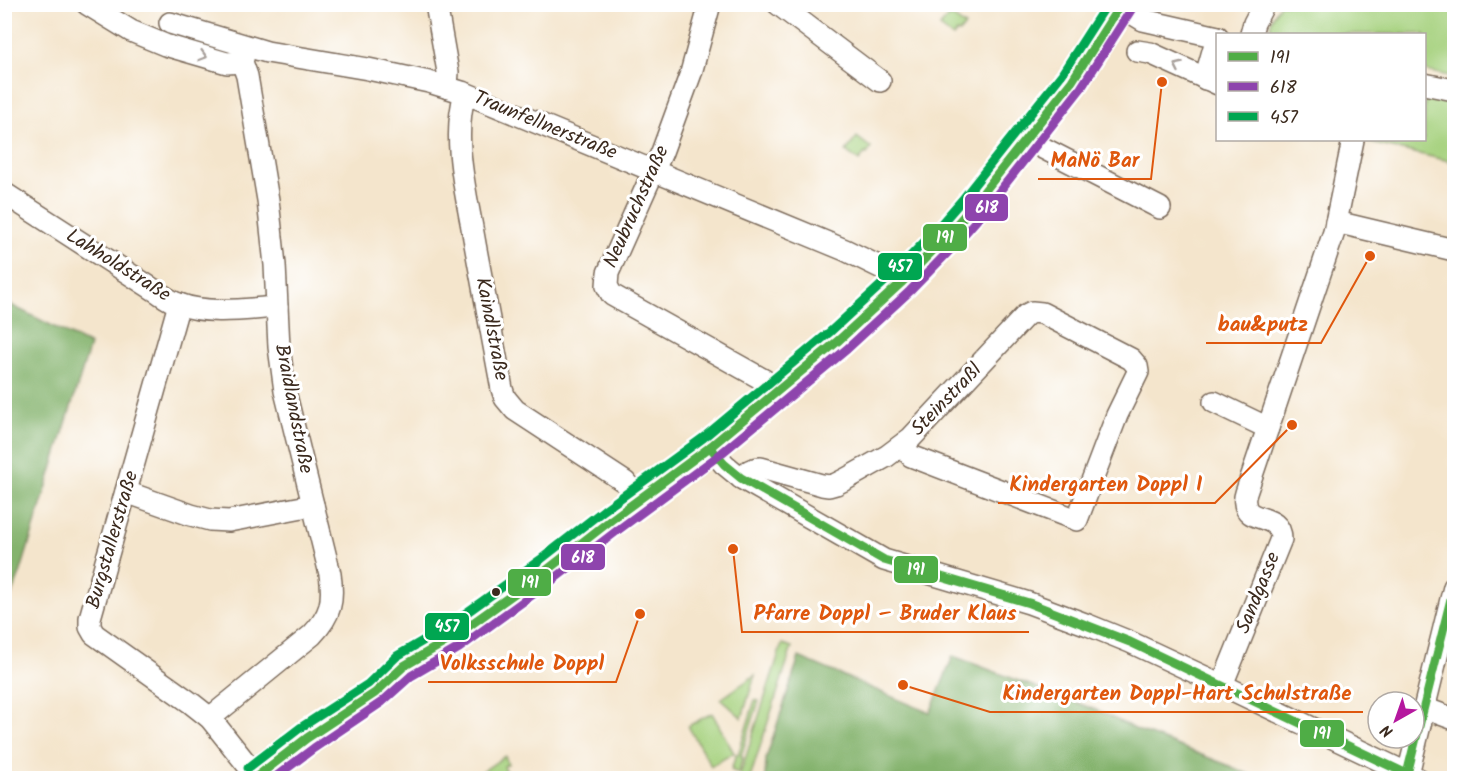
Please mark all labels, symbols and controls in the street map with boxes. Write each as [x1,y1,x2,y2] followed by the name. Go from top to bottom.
[1216,33,1426,141] legend
[1270,44,1290,73] text: 191
[197,49,208,61] one-way arrow
[1173,61,1184,73] one-way arrow
[1270,74,1297,103] text: 618
[468,83,622,169] street label: Traunfellnerstraße
[1270,104,1299,133] text: 457
[596,140,678,274] street label: Neubruchstraße
[1038,140,1151,179] callout: MaNö Bar
[1051,145,1141,178] text: MaNö Bar
[964,193,1009,222] line badge: 618
[976,196,999,221] text: 618
[59,221,177,311] street label: Lahholdstraße
[922,223,968,252] line badge: 191
[936,226,954,251] text: 191
[877,252,923,281] line badge: 457
[888,255,913,280] text: 457
[465,275,517,383] street label: Kaindlstraße
[1206,304,1321,343] callout: bau&putz
[1218,309,1308,342] text: bau&putz
[265,341,321,477] street label: Braidlandstraße
[904,356,990,444] street label: Steinstraßl
[998,464,1215,503] callout: Kindergarten Doppl I
[78,467,148,613] street label: Burgstallerstraße
[1009,469,1203,502] text: Kindergarten Doppl I
[560,543,606,571] line badge: 618
[572,546,595,571] text: 618
[1228,547,1290,639] street label: Sandgasse
[893,555,939,584] line badge: 191
[907,558,925,583] text: 191
[507,568,552,597] line badge: 191
[521,571,539,596] text: 191
[490,586,502,598] unlabelled marker
[742,593,1029,632] callout: Pfarre Doppl – Bruder Klaus
[753,598,1017,631] text: Pfarre Doppl – Bruder Klaus
[424,612,470,641] line badge: 457
[435,615,460,640] text: 457
[428,643,616,682] callout: Volksschule Doppl
[440,648,605,681] text: Volksschule Doppl
[990,673,1363,712] callout: Kindergarten Doppl-Hart Schulstraße
[1002,678,1352,711] text: Kindergarten Doppl-Hart Schulstraße
[1366,690,1426,750] north arrow
[1375,718,1399,743] text: N
[1299,719,1345,748] line badge: 191
[1313,722,1331,747] text: 191

